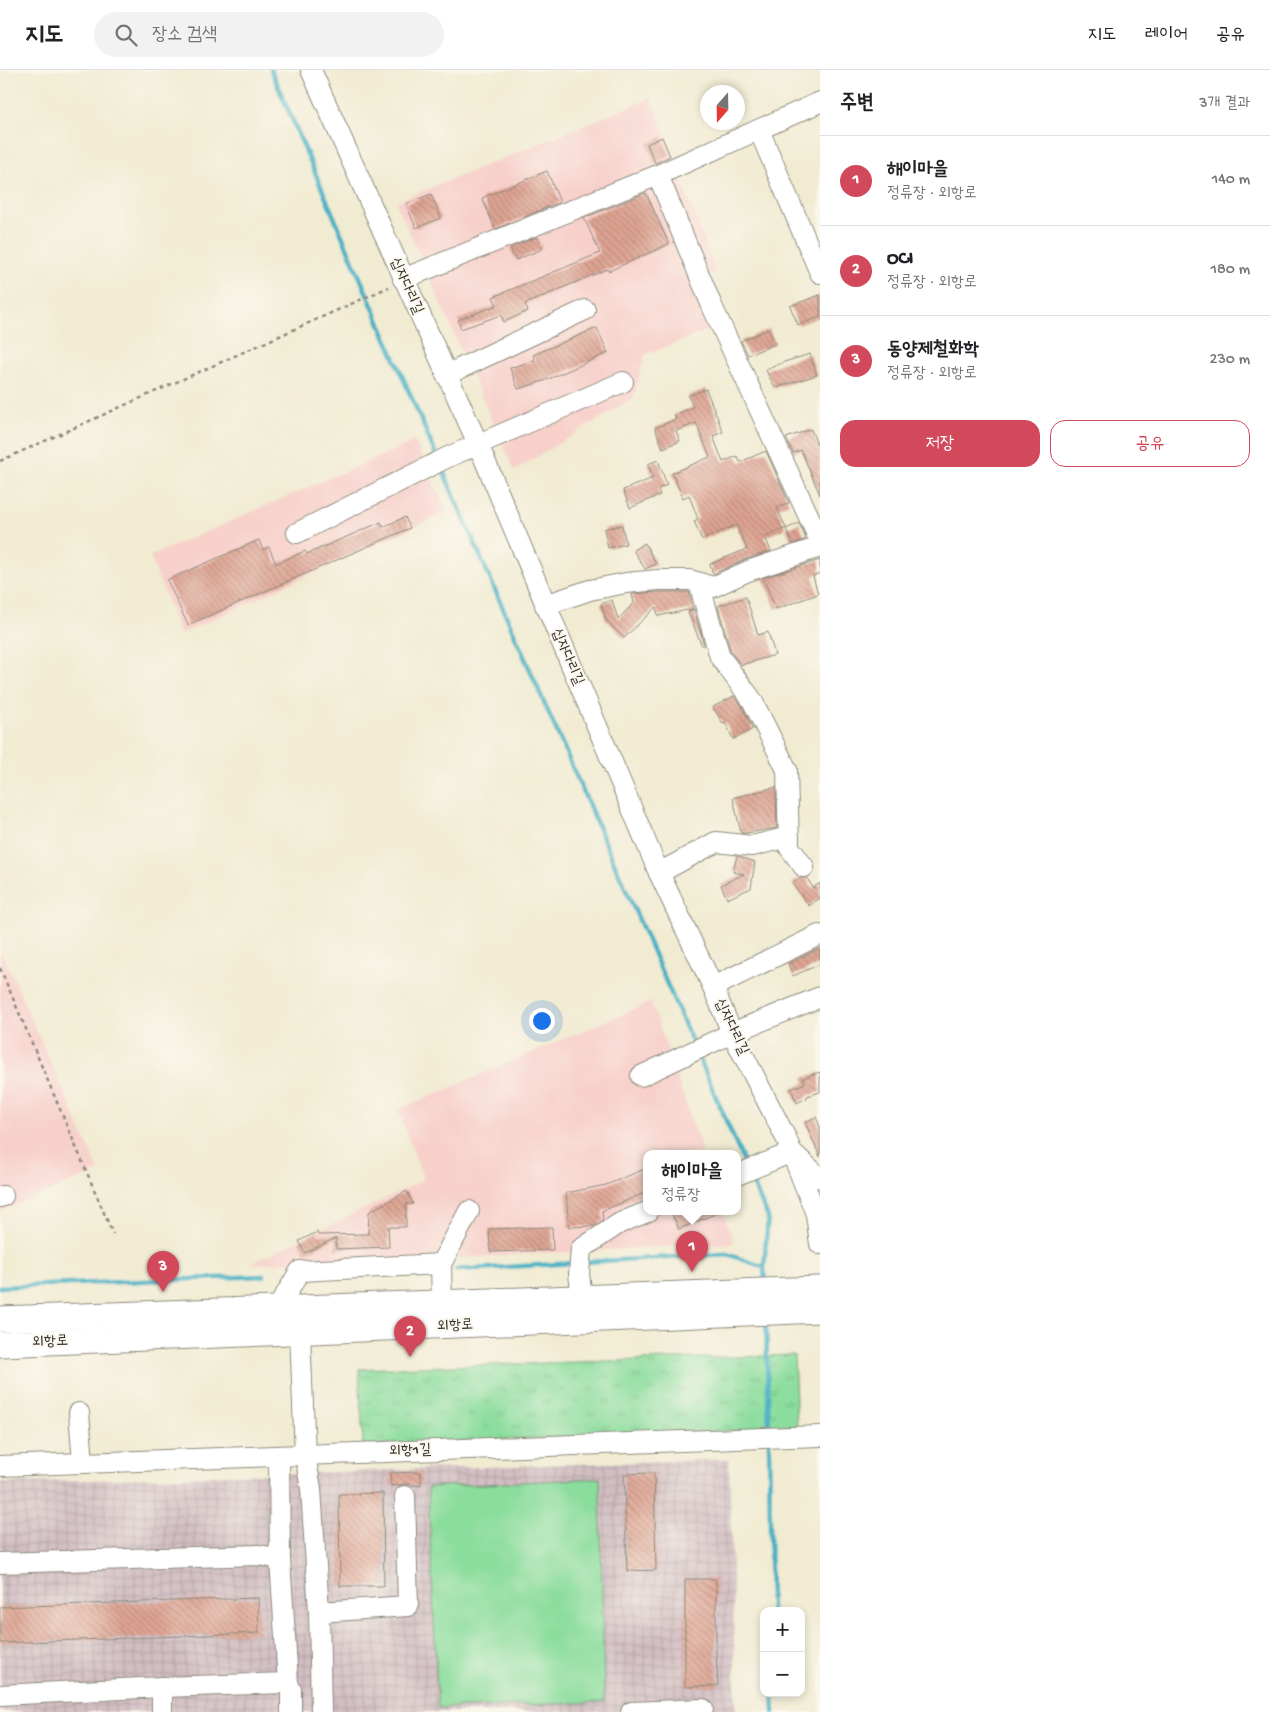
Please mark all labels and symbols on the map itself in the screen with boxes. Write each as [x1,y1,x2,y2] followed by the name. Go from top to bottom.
[700,85,745,130] north arrow
[386,255,426,317] street label: 십자다리길
[547,626,587,688] street label: 십자다리길
[710,996,752,1058] street label: 십자다리길
[529,1008,555,1034] your location
[676,1231,708,1272] pin: 1
[147,1251,179,1292] pin: 3
[394,1316,426,1357] pin: 2
[436,1316,474,1336] street label: 외항로
[32,1332,68,1352] street label: 외항로
[389,1441,431,1461] street label: 외항1길

